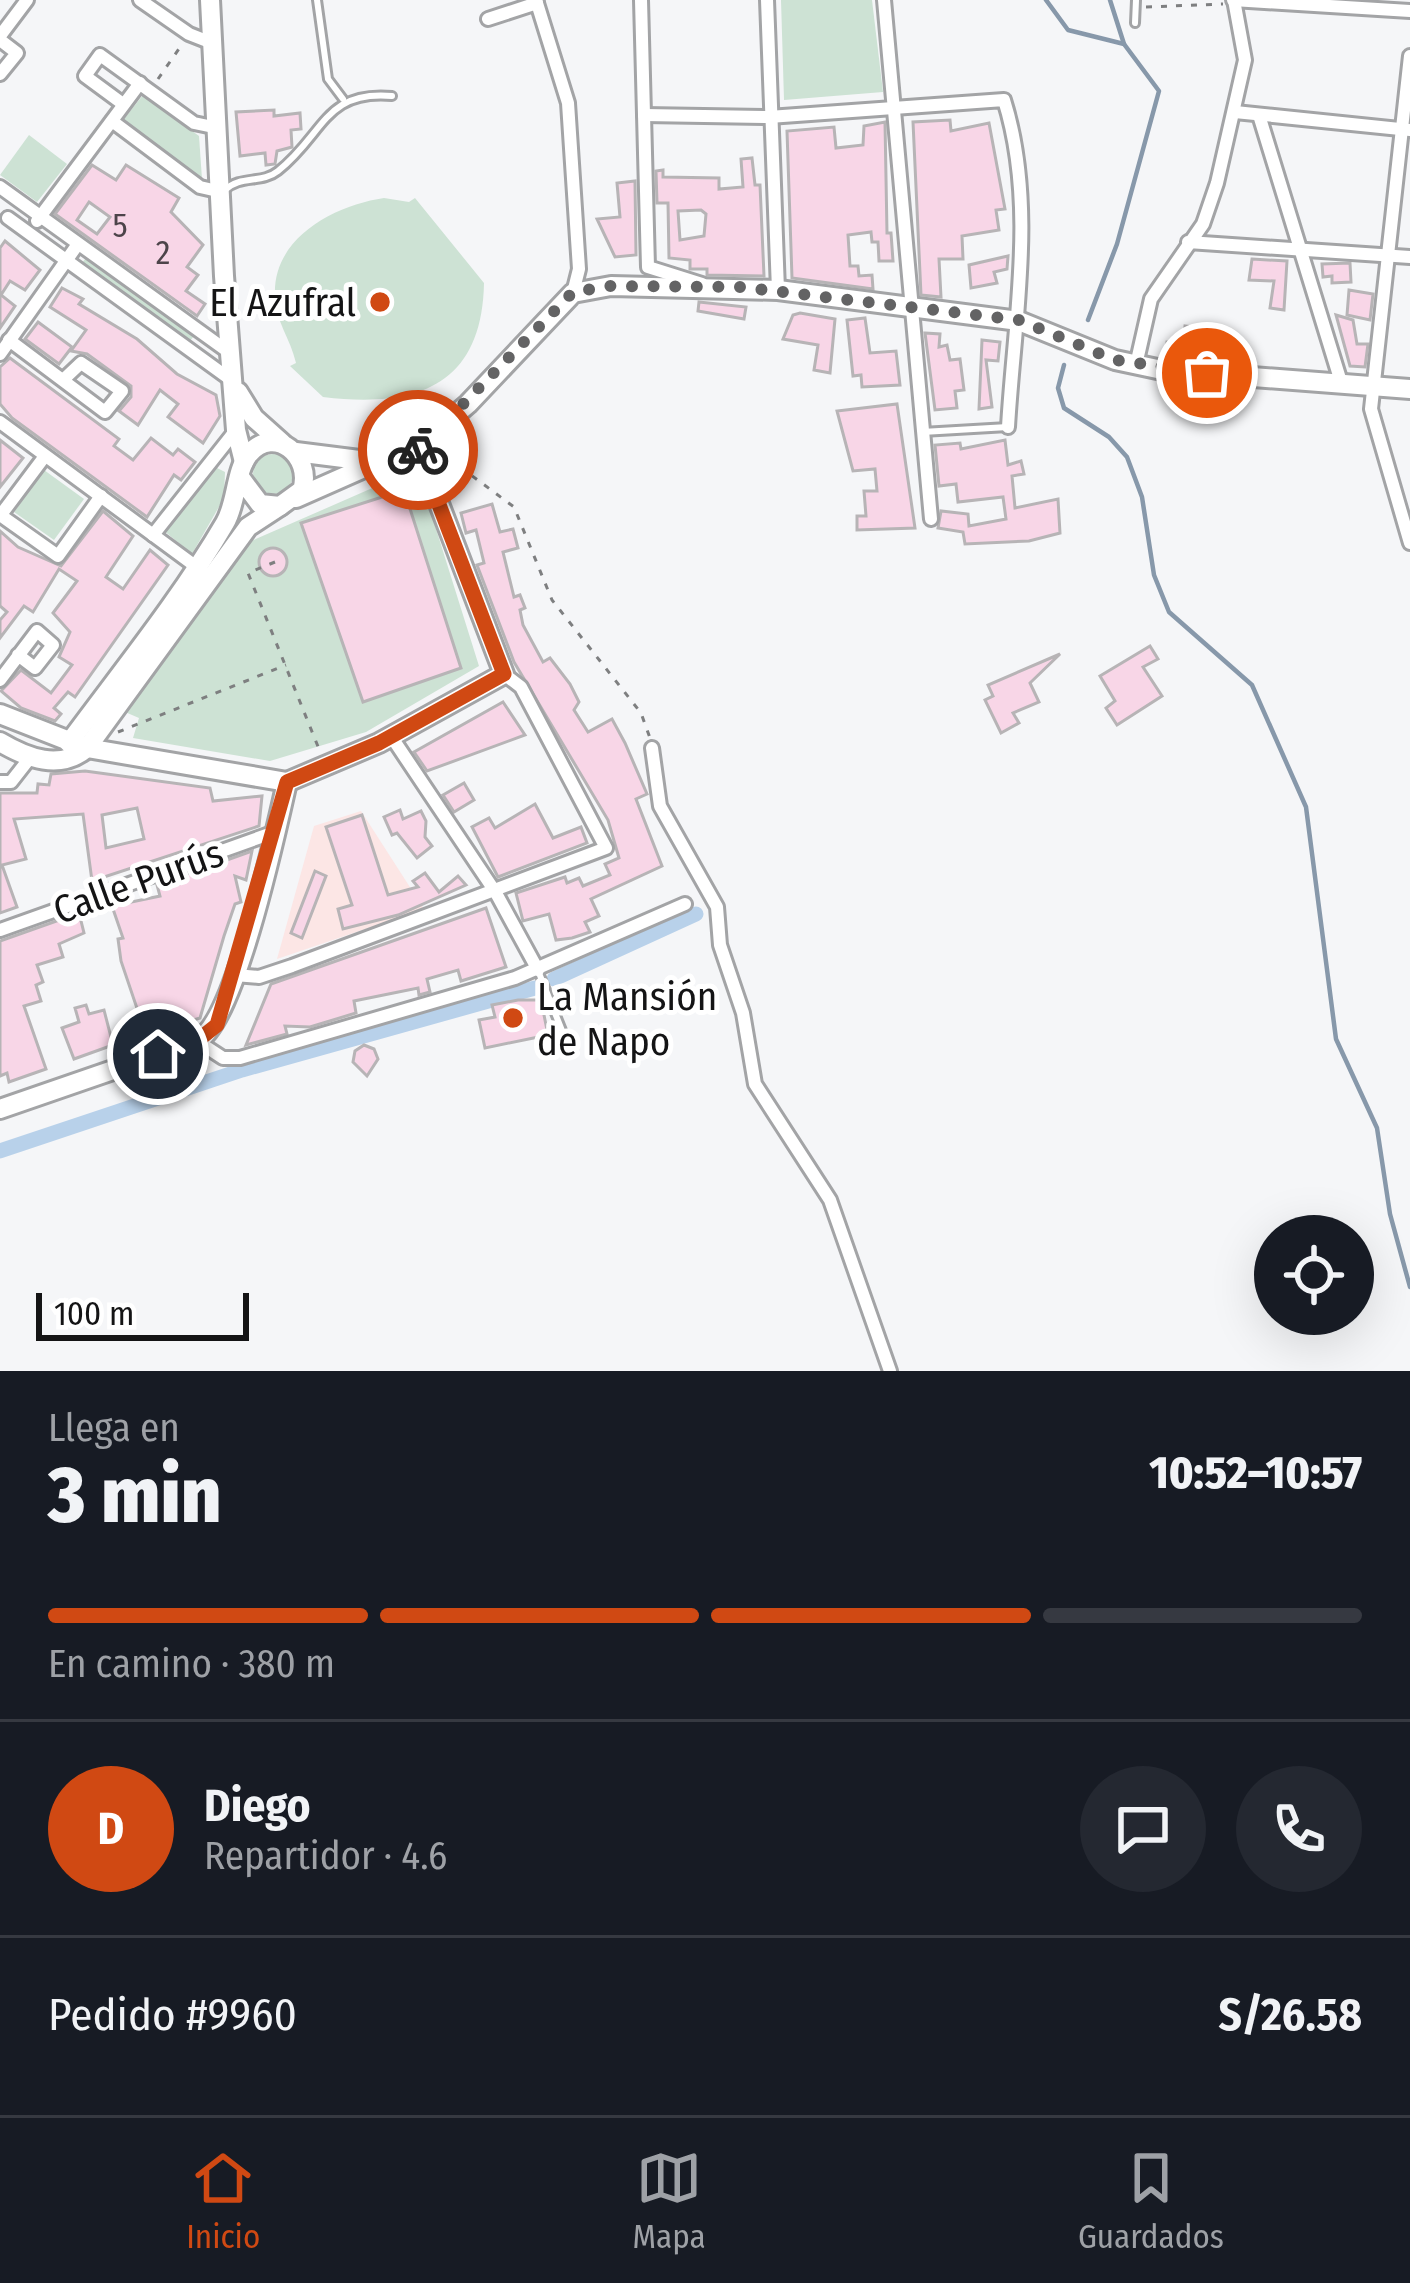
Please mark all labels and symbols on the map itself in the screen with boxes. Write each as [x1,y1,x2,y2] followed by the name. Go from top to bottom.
[112,206,128,246] house number: 5
[156,233,170,273] house number: 2
[209,280,356,326] place label: El Azufral
[367,289,393,315] marker: El Azufral
[1156,322,1258,424] pin
[358,390,478,510] courier
[47,830,230,934] street label: Calle Purús
[537,974,717,1065] place label: La Mansión de Napo
[107,1003,209,1105] pin
[500,1005,526,1031] marker: La Mansión de Napo
[36,1287,249,1340] scale bar

